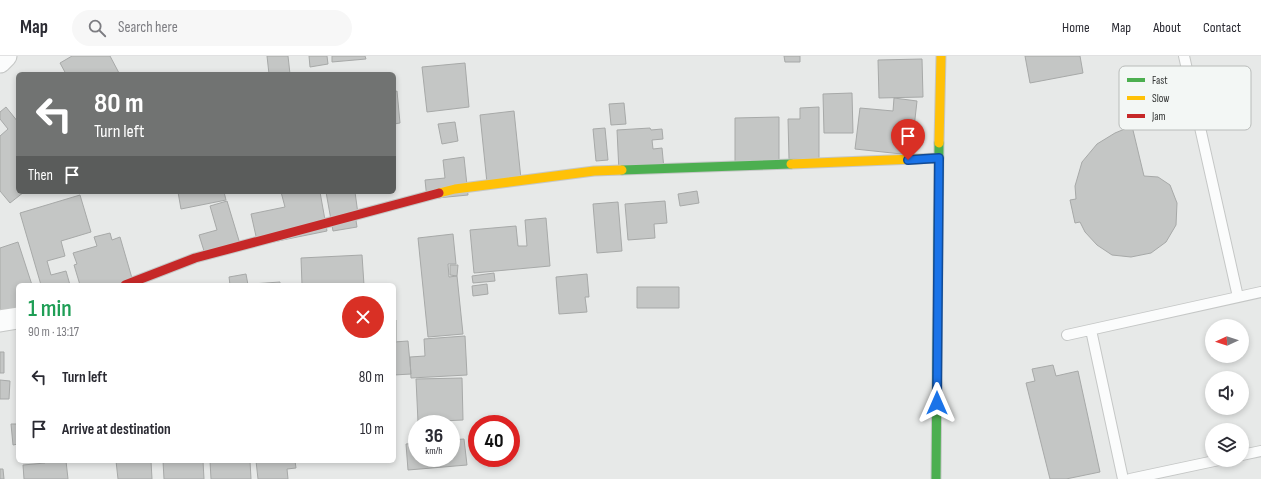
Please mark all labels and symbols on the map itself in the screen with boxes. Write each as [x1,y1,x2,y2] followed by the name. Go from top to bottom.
[1119,66,1251,130] legend
[1152,74,1168,87] text: Fast
[1152,92,1169,105] text: Slow
[1151,110,1166,123] text: Jam
[891,119,925,160] pin
[1205,319,1249,363] north arrow
[916,382,958,424] position arrow
[468,415,520,467] speed limit sign: 40

